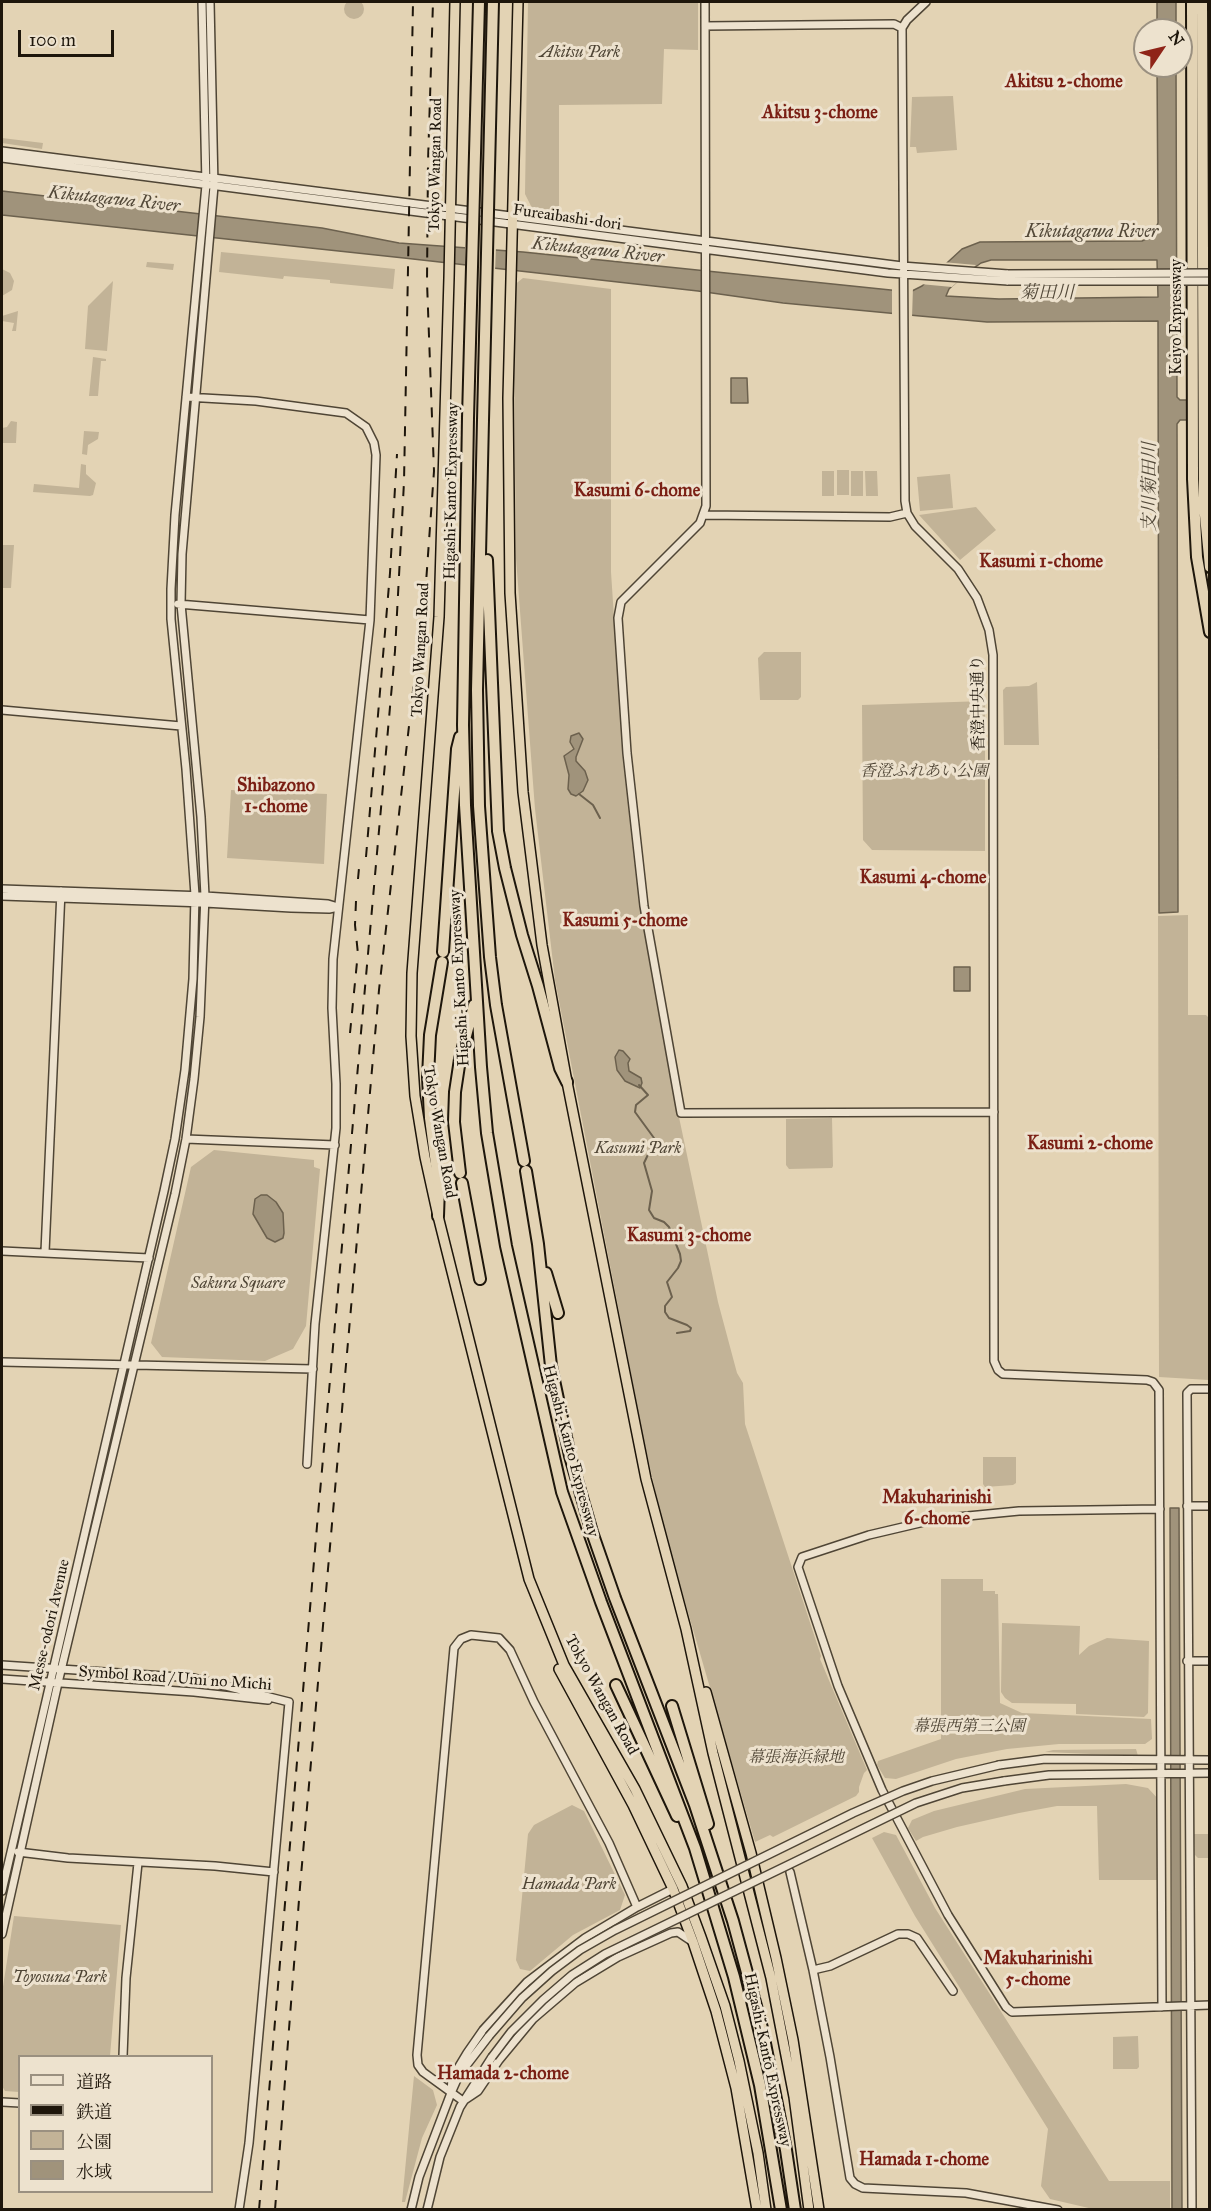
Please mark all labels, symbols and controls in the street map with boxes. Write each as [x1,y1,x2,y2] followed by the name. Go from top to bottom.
[21,18,117,56] scale bar
[1133,18,1193,78] north arrow
[1165,28,1188,50] text: N
[29,29,76,51] text: 100 m
[540,43,620,63] park label: Akitsu Park
[1005,72,1123,94] district label: Akitsu 2-chome
[425,98,447,232] street label: Tokyo Wangan Road
[762,103,878,125] district label: Akitsu 3-chome
[47,182,181,218] water label: Kikutagawa River
[512,201,622,235] street label: Fureaibashi-dori
[1026,222,1158,244] water label: Kikutagawa River
[531,233,665,269] water label: Kikutagawa River
[1167,259,1187,375] street label: Keiyo Expressway
[1020,283,1074,305] water label: 菊田川
[441,402,463,580] street label: Higashi-Kanto Expressway
[1140,442,1162,532] water label: 支川菊田川
[574,481,700,503] district label: Kasumi 6-chome
[979,552,1103,574] district label: Kasumi 1-chome
[408,582,434,718] street label: Tokyo Wangan Road
[969,655,989,751] street label: 香澄中央通り
[860,762,988,782] park label: 香澄ふれあい公園
[237,776,315,818] district label: Shibazono 1-chome
[859,868,987,890] district label: Kasumi 4-chome
[446,889,474,1067] street label: Higashi-Kanto Expressway
[562,911,688,933] district label: Kasumi 5-chome
[418,1064,460,1200] street label: Tokyo Wangan Road
[1027,1134,1153,1156] district label: Kasumi 2-chome
[595,1139,681,1159] park label: Kasumi Park
[627,1226,751,1248] district label: Kasumi 3-chome
[191,1274,285,1294] park label: Sakura Square
[538,1363,602,1539] street label: Higashi-Kanto Expressway
[882,1488,992,1530] district label: Makuharinishi 6-chome
[26,1557,74,1693] street label: Messe-odori Avenue
[560,1632,642,1758] street label: Tokyo Wangan Road
[78,1663,272,1695] street label: Symbol Road / Umi no Michi
[913,1717,1025,1737] park label: 幕張西第三公園
[748,1748,844,1768] park label: 幕張海浜緑地
[522,1875,616,1895] park label: Hamada Park
[983,1949,1093,1992] district label: Makuharinishi 5-chome
[13,1968,107,1988] park label: Toyosuna Park
[739,1971,795,2149] street label: Higashi-Kantō Expressway
[18,2055,213,2193] legend
[437,2064,569,2086] district label: Hamada 2-chome
[76,2071,112,2093] text: 道路
[76,2101,112,2123] text: 鉄道
[76,2131,112,2153] text: 公園
[859,2150,989,2172] district label: Hamada 1-chome
[76,2161,112,2183] text: 水域

